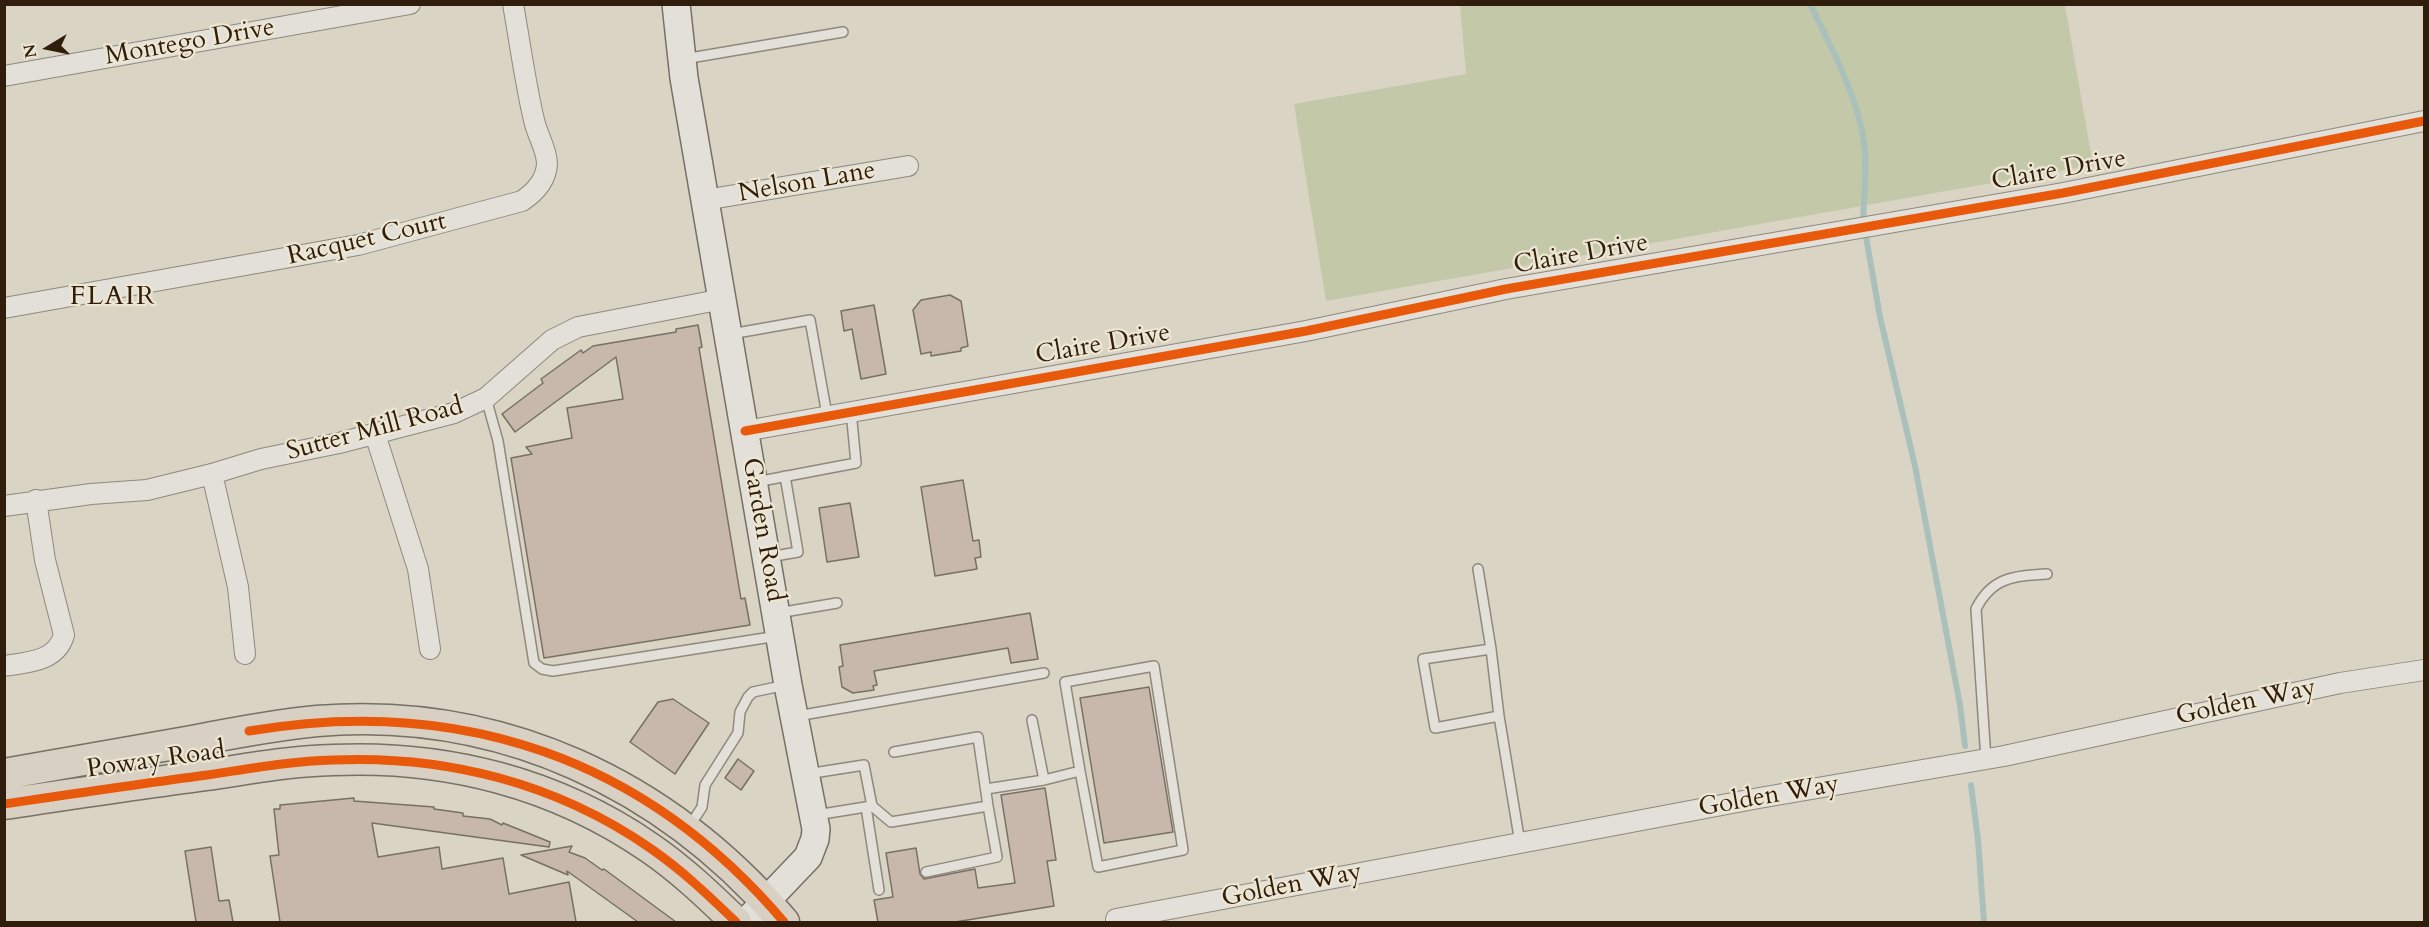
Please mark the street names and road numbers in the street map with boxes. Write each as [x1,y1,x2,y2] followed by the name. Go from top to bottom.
[103,13,277,73] street label: Montego Drive
[1989,144,2129,198] street label: Claire Drive
[736,156,878,210] street label: Nelson Lane
[284,207,450,273] street label: Racquet Court
[1511,228,1651,282] street label: Claire Drive
[1033,318,1173,372] street label: Claire Drive
[283,391,467,469] street label: Sutter Mill Road
[734,455,790,605] street label: Garden Road
[2173,673,2319,733] street label: Golden Way
[85,736,227,786] street label: Poway Road
[1696,769,1842,825] street label: Golden Way
[1219,857,1365,915] street label: Golden Way

